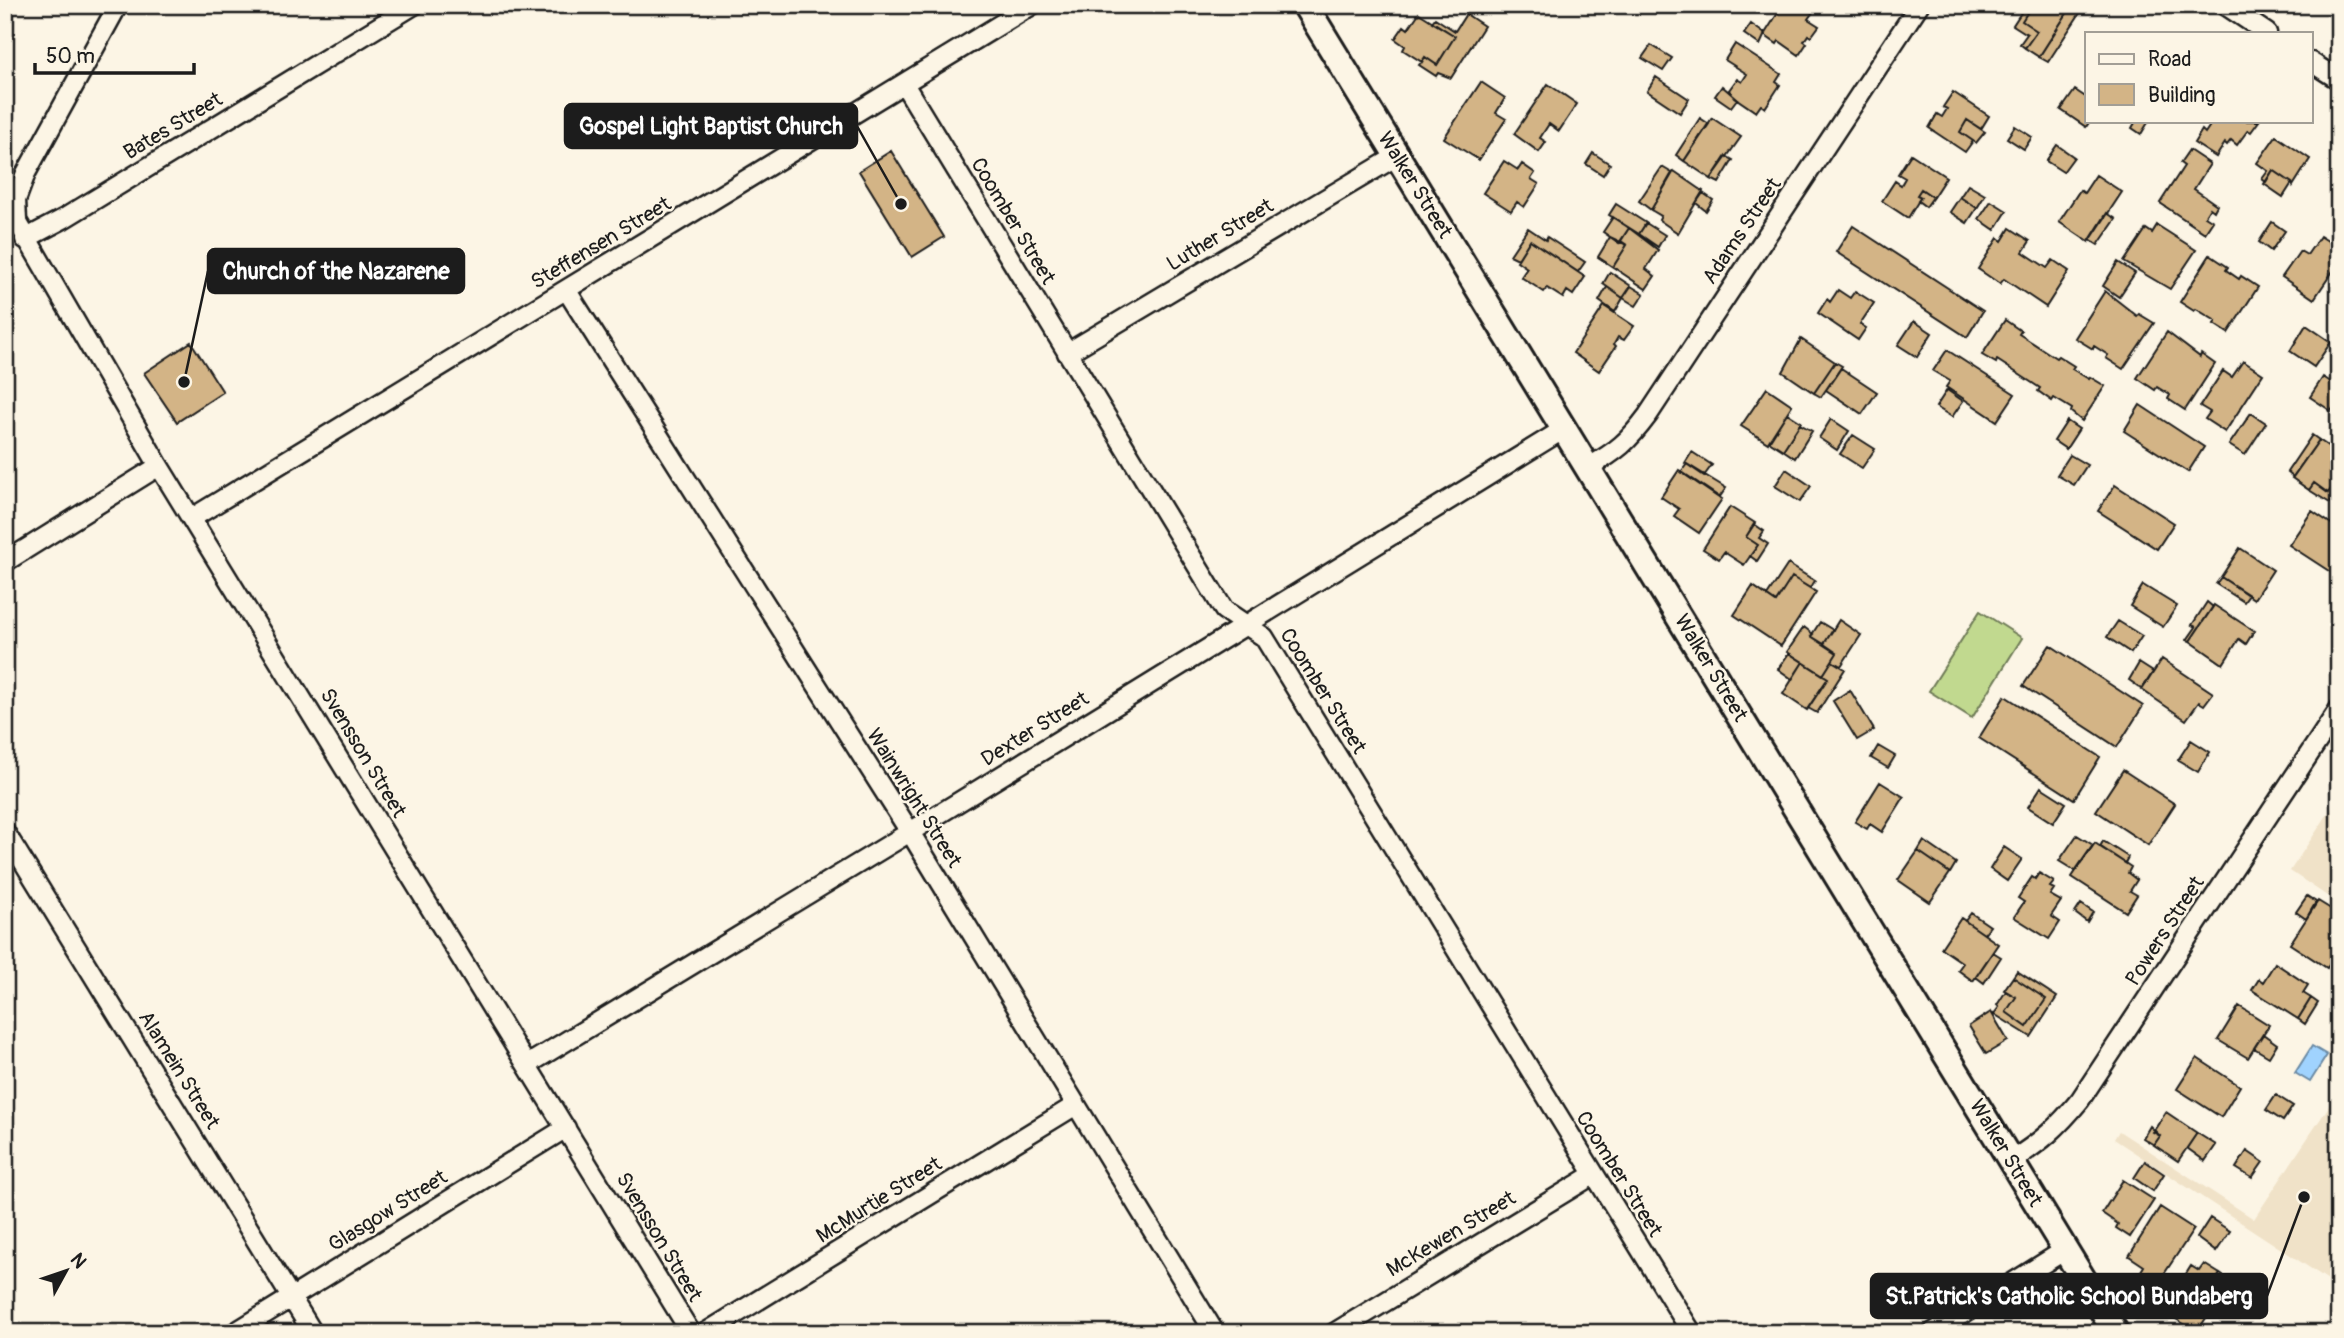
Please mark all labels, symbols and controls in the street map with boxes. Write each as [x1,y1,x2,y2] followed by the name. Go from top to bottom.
[35,32,194,76] scale bar
[2085,32,2312,122] legend
[46,43,95,70] text: 50 m
[2148,46,2192,73] text: Road
[2148,82,2215,109] text: Building
[119,86,228,166] street label: Bates Street
[565,104,857,148] callout: Gospel Light Baptist Church
[579,112,843,141] text: Gospel Light Baptist Church
[1372,127,1459,244] street label: Walker Street
[965,153,1062,290] street label: Coomber Street
[1696,172,1788,290] street label: Adams Street
[526,190,677,295] street label: Steffensen Street
[1162,192,1279,277] street label: Luther Street
[208,249,464,293] callout: Church of the Nazarene
[222,257,450,286] text: Church of the Nazarene
[1668,609,1754,727] street label: Walker Street
[1274,623,1373,759] street label: Coomber Street
[314,683,413,823] street label: Svensson Street
[976,685,1094,773] street label: Dexter Street
[860,723,968,873] street label: Wainwright Street
[2119,871,2211,991] street label: Powers Street
[132,1006,226,1135] street label: Alamein Street
[1963,1094,2049,1212] street label: Walker Street
[1570,1106,1669,1242] street label: Coomber Street
[811,1150,947,1249] street label: McMurtie Street
[324,1163,453,1258] street label: Glasgow Street
[610,1167,709,1307] street label: Svensson Street
[1381,1184,1521,1283] street label: McKewen Street
[32,1236,102,1306] north arrow
[65,1248,92,1273] text: N
[1871,1274,2267,1318] callout: St.Patrick's Catholic School Bundaberg
[1885,1282,2253,1311] text: St.Patrick's Catholic School Bundaberg

